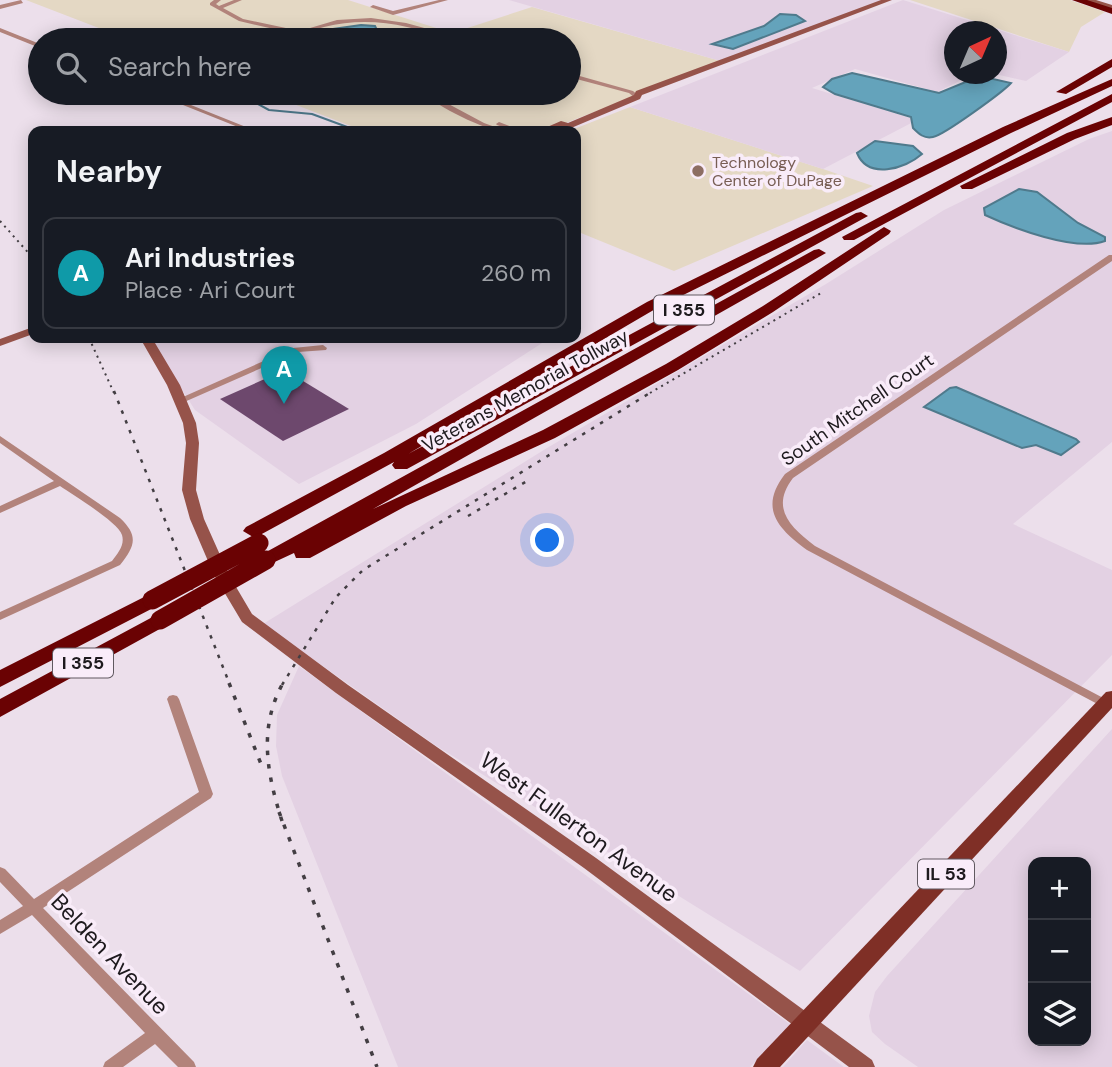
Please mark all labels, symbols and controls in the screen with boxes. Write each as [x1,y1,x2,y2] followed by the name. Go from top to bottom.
[944,21,1007,84] north arrow
[28,28,581,105] search box
[52,48,90,86] icon: search
[108,50,251,84] text: Search here
[56,152,162,191] text: Nearby
[712,152,842,191] place label: Technology Center of DuPage
[690,163,706,179] marker: Technology Center of DuPage
[125,241,295,275] text: Ari Industries
[73,258,89,288] text: A
[481,258,551,288] text: 260 m
[125,275,295,305] text: Place · Ari Court
[654,296,714,324] road number: I 355
[418,323,633,458] street label: Veterans Memorial Tollway
[261,346,307,404] pin: A
[776,347,938,471] street label: South Mitchell Court
[530,523,564,557] your location
[53,648,113,678] road number: I 355
[474,745,684,909] street label: West Fullerton Avenue
[1028,857,1091,1046] map controls
[1028,857,1091,920] button: +
[918,860,974,888] road number: IL 53
[45,887,175,1021] street label: Belden Avenue
[1028,920,1091,983] button: −
[1028,983,1091,1046] button: layers

